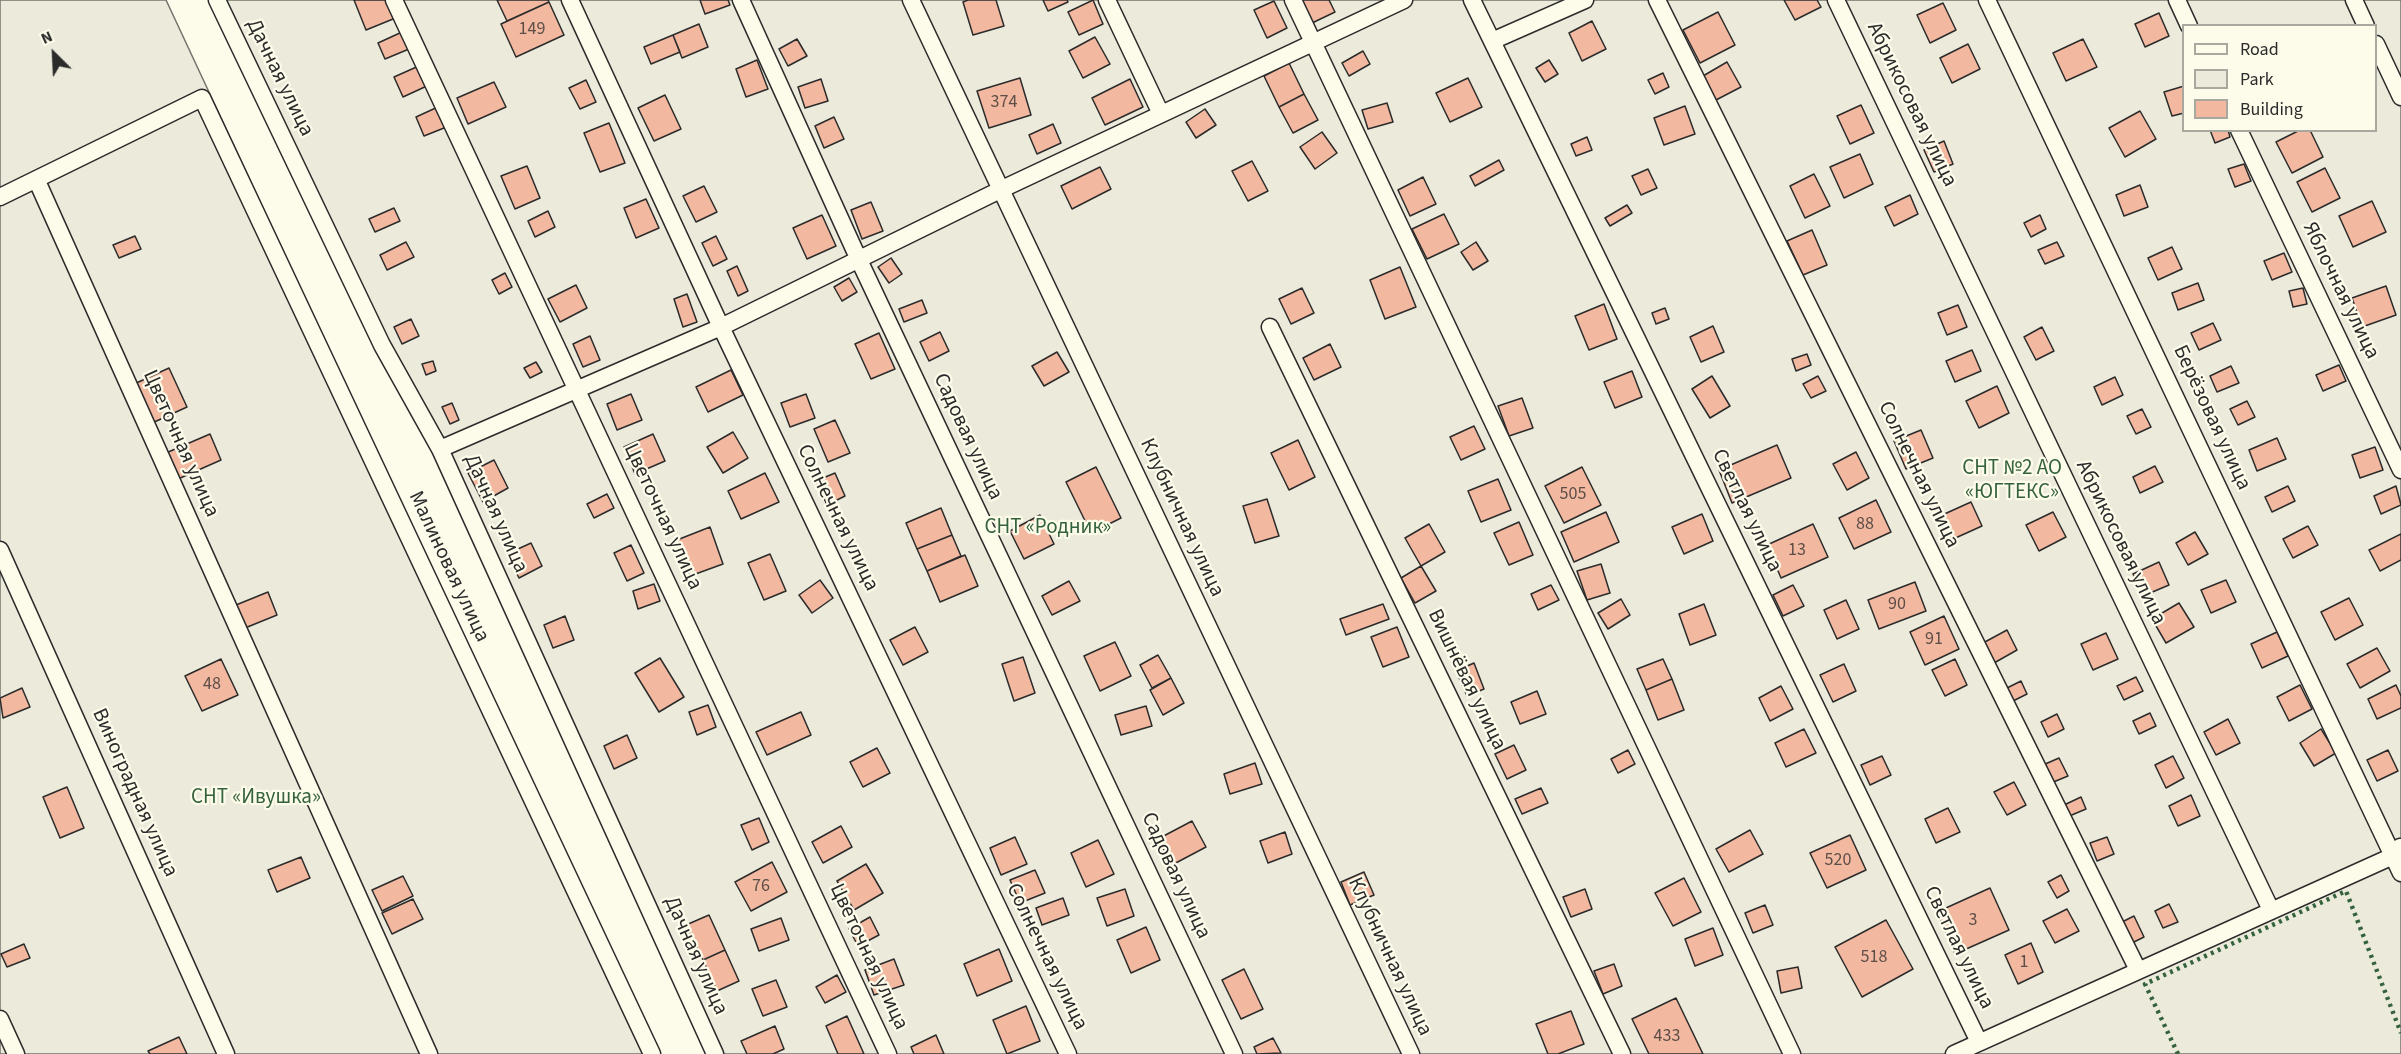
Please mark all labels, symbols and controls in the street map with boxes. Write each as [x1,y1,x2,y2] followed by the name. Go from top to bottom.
[240,15,318,141] street label: Дачная улица
[519,19,545,41] house number: 149
[1860,19,1962,191] street label: Абрикосовая улица
[24,24,84,84] north arrow
[2182,24,2377,132] legend
[37,25,56,50] text: N
[2240,37,2279,62] text: Road
[2240,67,2274,92] text: Park
[991,92,1017,114] house number: 374
[2240,97,2303,122] text: Building
[2296,218,2384,364] street label: Яблочная улица
[2166,342,2256,494] street label: Берёзовая улица
[136,366,224,522] street label: Цветочная улица
[927,370,1007,504] street label: Садовая улица
[1872,398,1964,552] street label: Солнечная улица
[1133,435,1229,601] street label: Клубничная улица
[617,440,707,594] street label: Цветочная улица
[791,441,883,595] street label: Солнечная улица
[1705,445,1787,577] street label: Светлая улица
[458,451,532,577] street label: Дачная улица
[1962,456,2062,506] park label: СНТ №2 АО «ЮГТЕКС»
[2069,457,2171,629] street label: Абрикосовая улица
[1560,484,1586,506] house number: 505
[402,488,494,646] street label: Малиновая улица
[1856,514,1874,536] house number: 88
[985,515,1111,541] park label: СНТ «Родник»
[1788,540,1806,562] house number: 13
[1888,594,1906,616] house number: 90
[1421,606,1511,754] street label: Вишнёвая улица
[1925,629,1943,651] house number: 91
[203,674,221,696] house number: 48
[86,705,182,881] street label: Виноградная улица
[191,785,321,811] park label: СНТ «Ивушка»
[1135,809,1215,943] street label: Садовая улица
[1825,850,1851,872] house number: 520
[1341,874,1437,1040] street label: Клубничная улица
[752,876,770,898] house number: 76
[823,880,913,1034] street label: Цветочная улица
[1000,880,1092,1034] street label: Солнечная улица
[1917,882,1999,1014] street label: Светлая улица
[658,893,732,1019] street label: Дачная улица
[1969,910,1977,932] house number: 3
[1861,947,1887,969] house number: 518
[2020,952,2028,974] house number: 1
[1654,1026,1680,1048] house number: 433

